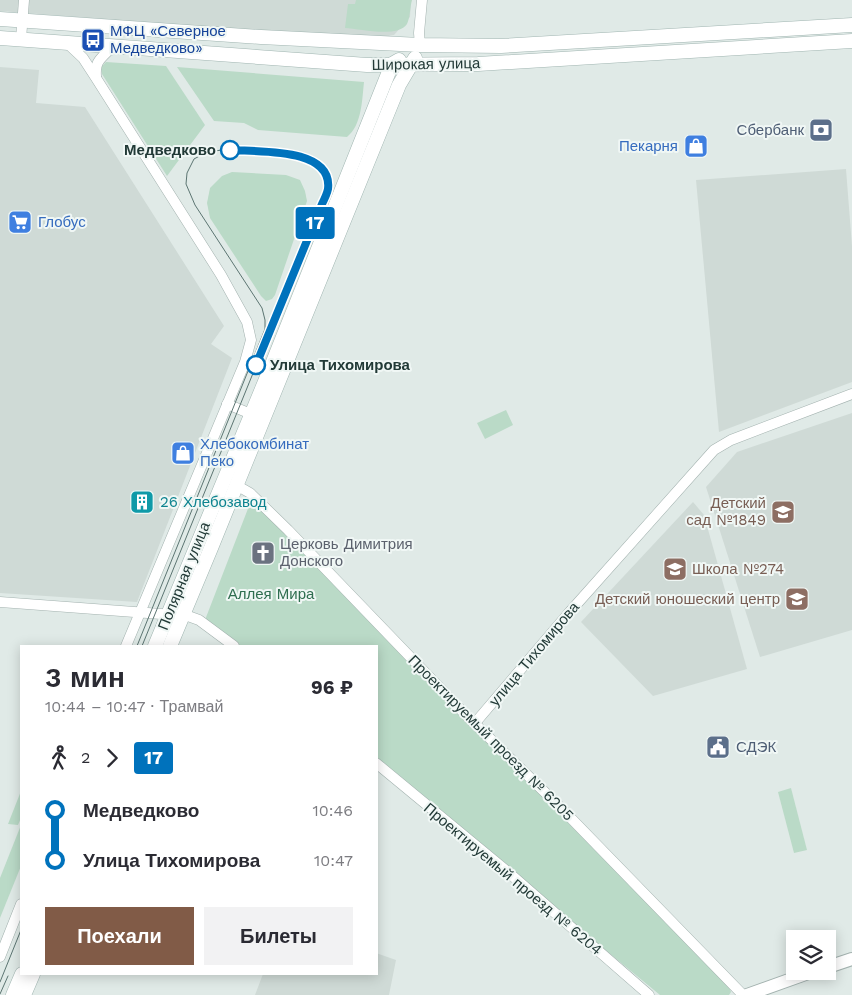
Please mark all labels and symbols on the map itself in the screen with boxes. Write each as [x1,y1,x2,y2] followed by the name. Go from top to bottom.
[110,22,226,57] place label: МФЦ «Северное Медведково»
[80,27,106,53] bus stop icon: МФЦ «Северное Медведково»
[372,54,481,74] street label: Широкая улица
[808,117,834,143] bank icon: Сбербанк
[737,121,804,139] place label: Сбербанк
[683,133,709,159] shop icon: Пекарня
[619,137,678,155] place label: Пекарня
[220,140,240,160] marker: Медведково
[124,141,216,159] place label: Медведково
[292,207,338,239] line badge: 17
[7,209,33,235] supermarket icon: Глобус
[38,213,86,231] place label: Глобус
[246,355,266,375] marker: Улица Тихомирова
[270,356,411,374] place label: Улица Тихомирова
[200,435,309,470] place label: Хлебокомбинат Пеко
[170,440,196,466] shop icon: Хлебокомбинат Пеко
[129,489,155,515] building icon: 26 Хлебозавод
[160,493,267,511] place label: 26 Хлебозавод
[686,494,766,529] place label: Детский сад №1849
[770,499,796,525] school or university icon: Детский сад №1849
[154,519,214,633] street label: Полярная улица
[280,535,413,570] place label: Церковь Димитрия Донского
[250,540,276,566] church icon: Церковь Димитрия Донского
[662,556,688,582] school or university icon: Школа №274
[692,560,784,578] place label: Школа №274
[228,585,315,603] park label: Аллея Мира
[784,586,810,612] school or university icon: Детский юношеский центр
[595,590,780,608] place label: Детский юношеский центр
[485,598,583,710] street label: улица Тихомирова
[404,651,578,825] street label: Проектируемый проезд № 6205
[705,734,731,760] public building icon: СДЭК
[736,738,776,756] place label: СДЭК
[420,799,606,959] street label: Проектируемый проезд № 6204

